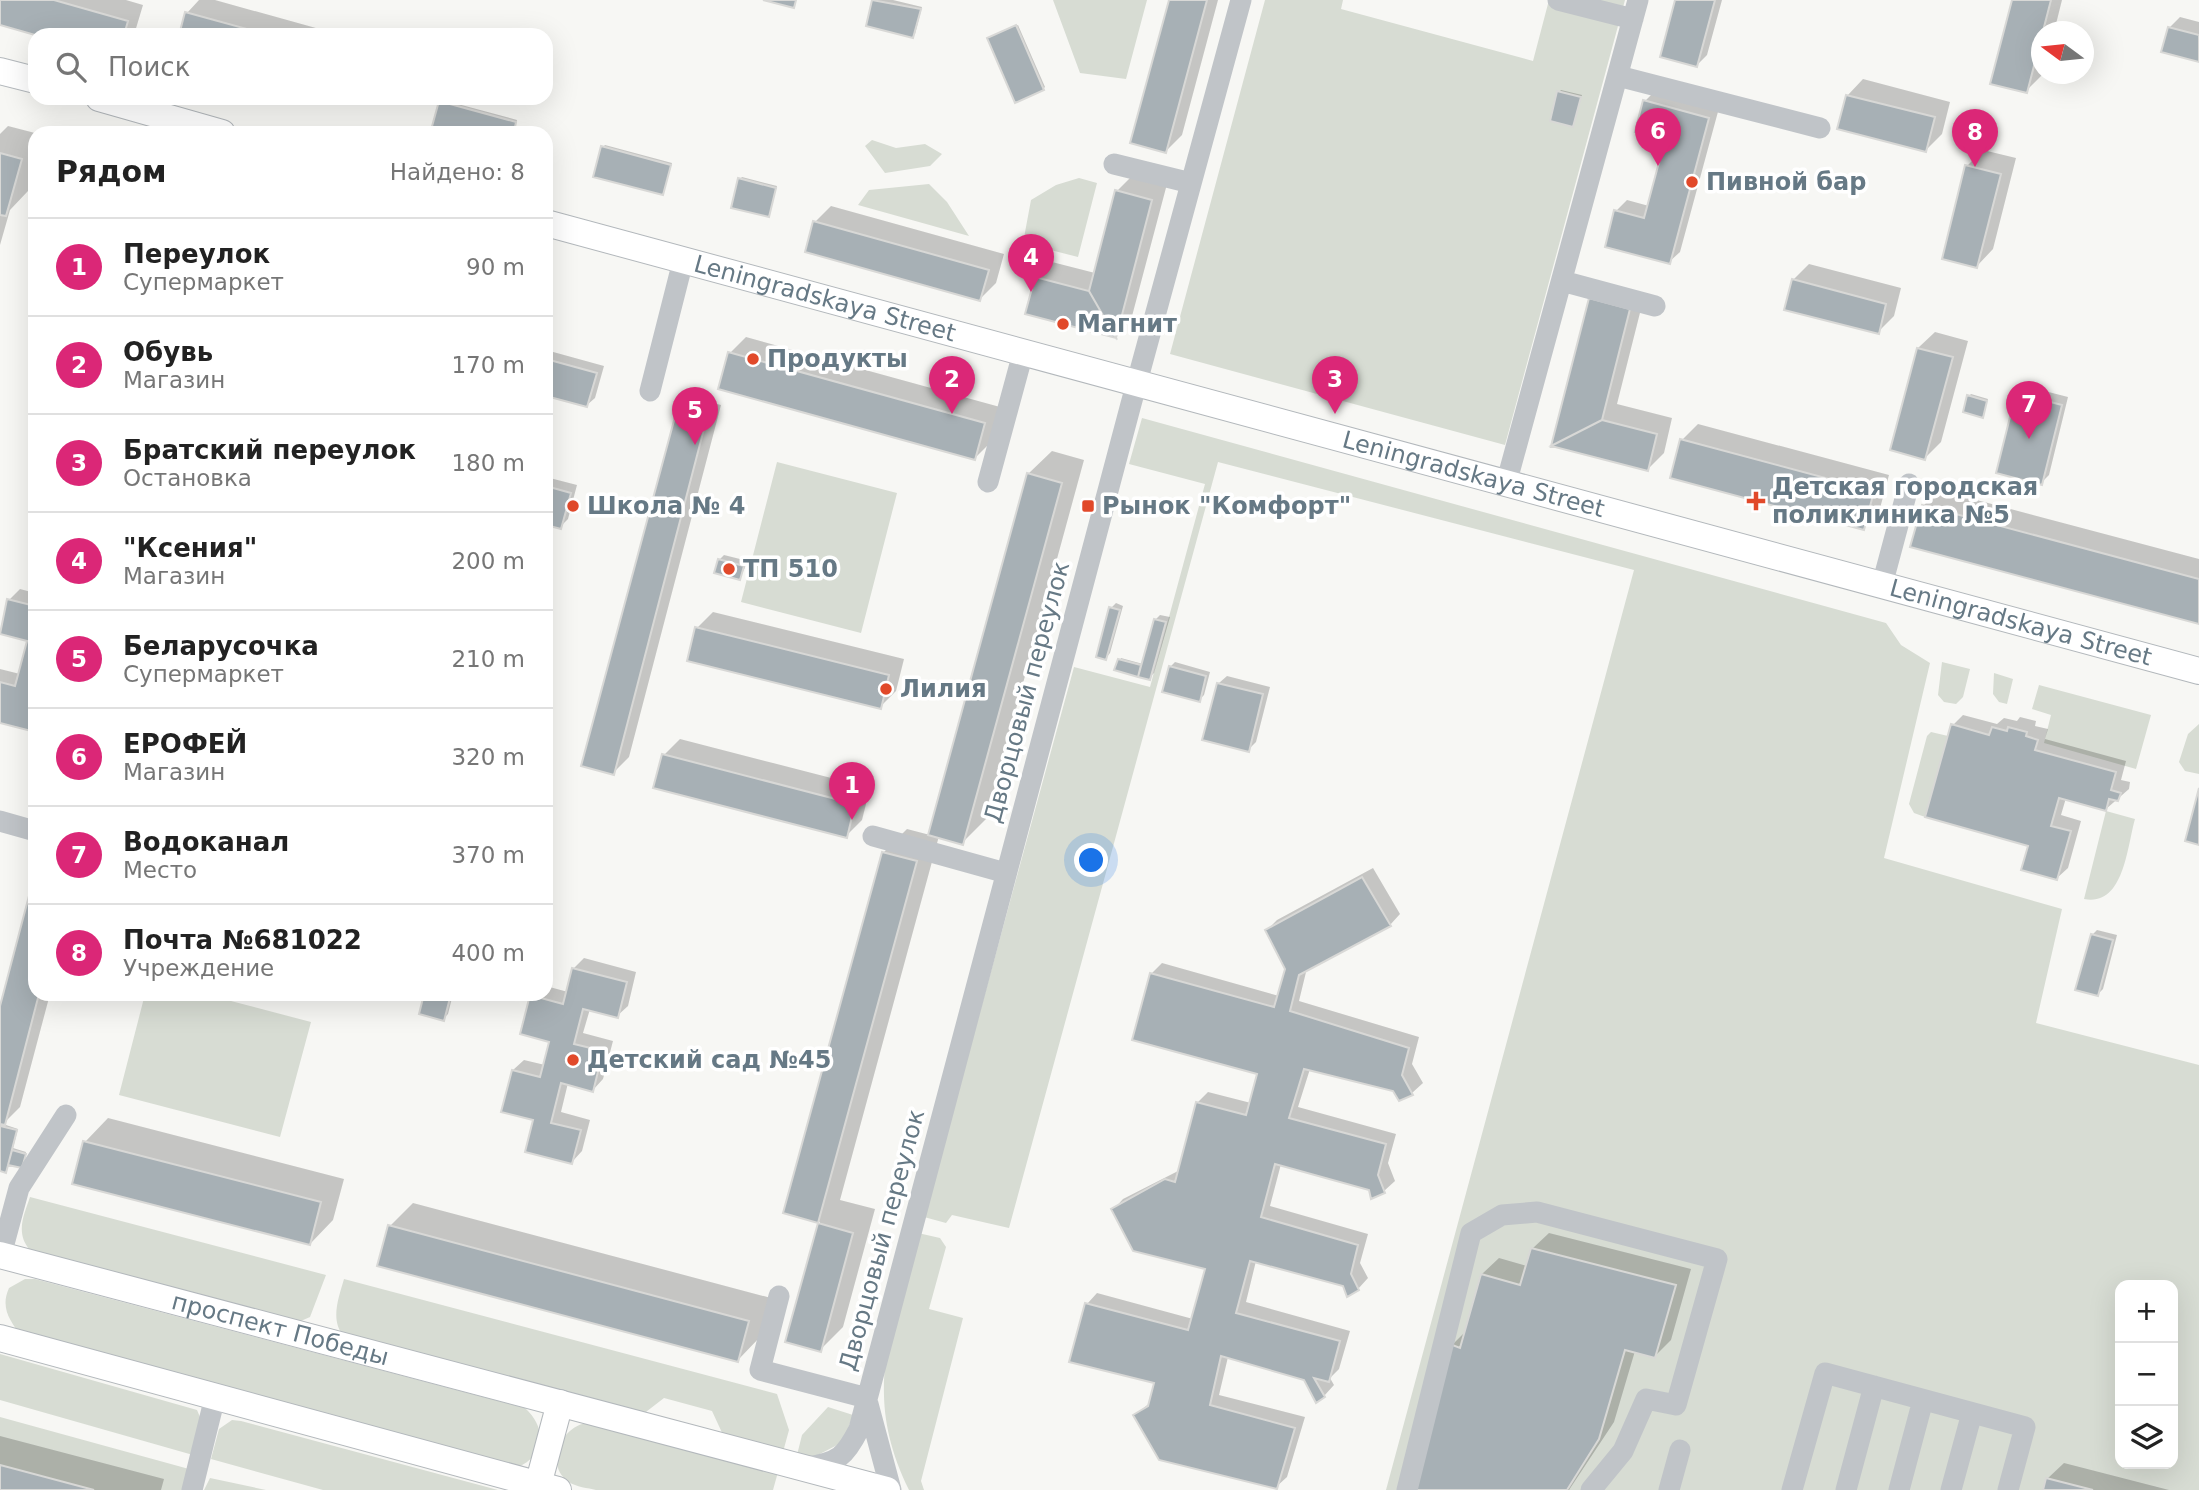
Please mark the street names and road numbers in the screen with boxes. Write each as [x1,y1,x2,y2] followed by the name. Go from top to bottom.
[691,250,959,347] street label: Leningradskaya Street
[1340,426,1608,523] street label: Leningradskaya Street
[979,558,1075,826] street label: Дворцовый переулок
[1887,574,2155,672] street label: Leningradskaya Street
[834,1106,930,1374] street label: Дворцовый переулок
[169,1287,392,1371] street label: проспект Победы

